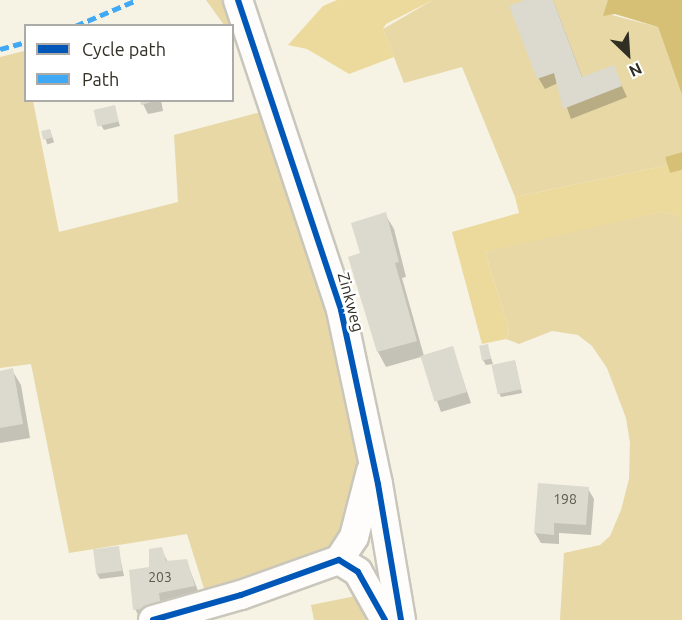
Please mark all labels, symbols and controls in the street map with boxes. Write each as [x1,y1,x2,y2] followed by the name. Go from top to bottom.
[24,24,234,102] legend
[598,24,658,84] north arrow
[82,39,166,59] text: Cycle path
[626,60,645,81] text: N
[82,69,119,89] text: Path
[334,270,368,334] street label: Zinkweg
[553,491,577,507] house number: 198
[148,569,172,585] house number: 203

